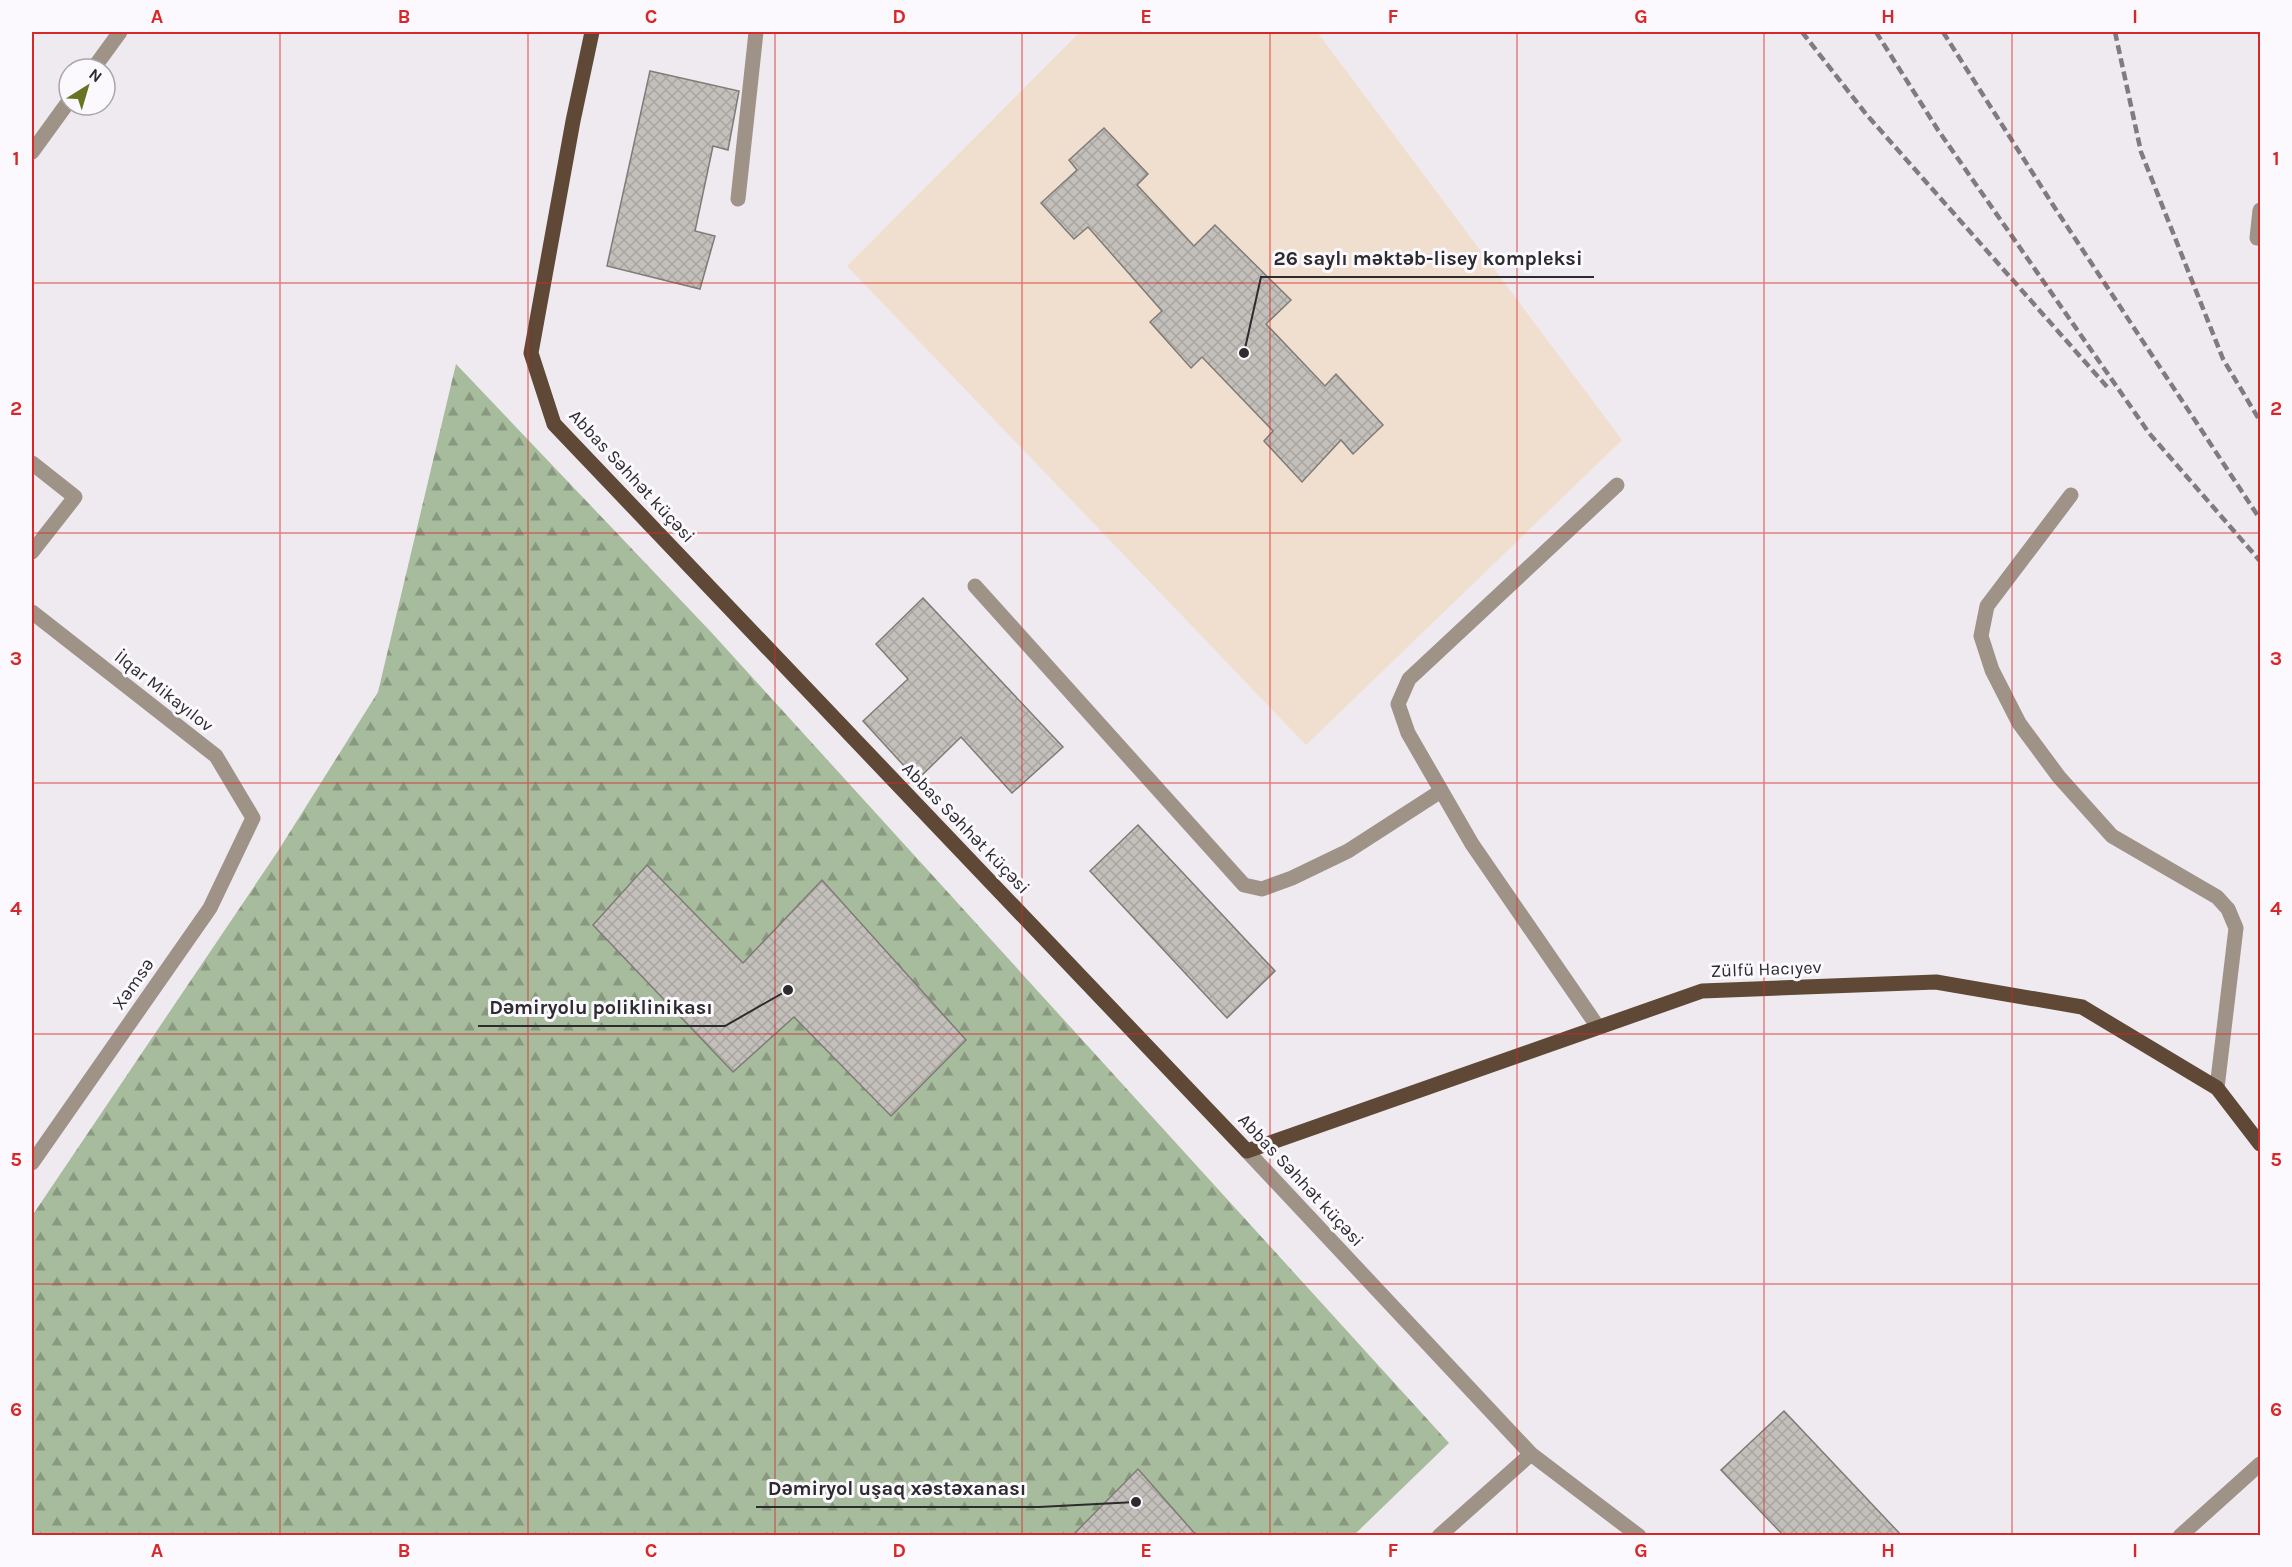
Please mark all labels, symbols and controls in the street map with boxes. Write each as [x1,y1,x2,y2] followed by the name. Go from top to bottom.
[151,5,164,28] text: A
[398,5,410,28] text: B
[645,5,657,28] text: C
[892,5,906,28] text: D
[1140,5,1152,28] text: E
[1388,5,1399,28] text: F
[1634,5,1648,28] text: G
[1881,5,1895,28] text: H
[2132,5,2138,28] text: I
[57,57,117,117] north arrow
[85,64,106,86] text: N
[12,147,20,170] text: 1
[2272,147,2280,170] text: 1
[1261,239,1594,277] callout: 26 saylı məktəb-lisey kompleksi
[1274,247,1582,270] text: 26 saylı məktəb-lisey kompleksi
[10,397,22,420] text: 2
[2270,397,2282,420] text: 2
[565,405,699,547] street label: Abbas Səhhət küçəsi
[110,646,218,736] street label: İlqar Mikayılov
[10,647,22,670] text: 3
[2270,647,2282,670] text: 3
[898,758,1034,898] street label: Abbas Səhhət küçəsi
[10,897,22,920] text: 4
[2270,897,2282,920] text: 4
[107,954,159,1014] street label: Xəmsə
[1710,956,1822,982] street label: Zülfü Hacıyev
[478,988,725,1026] callout: Dəmiryolu poliklinikası
[489,996,713,1019] text: Dəmiryolu poliklinikası
[1234,1109,1368,1251] street label: Abbas Səhhət küçəsi
[10,1148,22,1171] text: 5
[2270,1148,2282,1171] text: 5
[10,1398,22,1421] text: 6
[2270,1398,2282,1421] text: 6
[756,1469,1039,1507] callout: Dəmiryol uşaq xəstəxanası
[768,1477,1026,1500] text: Dəmiryol uşaq xəstəxanası
[151,1539,164,1562] text: A
[398,1539,410,1562] text: B
[645,1539,657,1562] text: C
[892,1539,906,1562] text: D
[1140,1539,1152,1562] text: E
[1388,1539,1399,1562] text: F
[1634,1539,1648,1562] text: G
[1881,1539,1895,1562] text: H
[2132,1539,2138,1562] text: I

